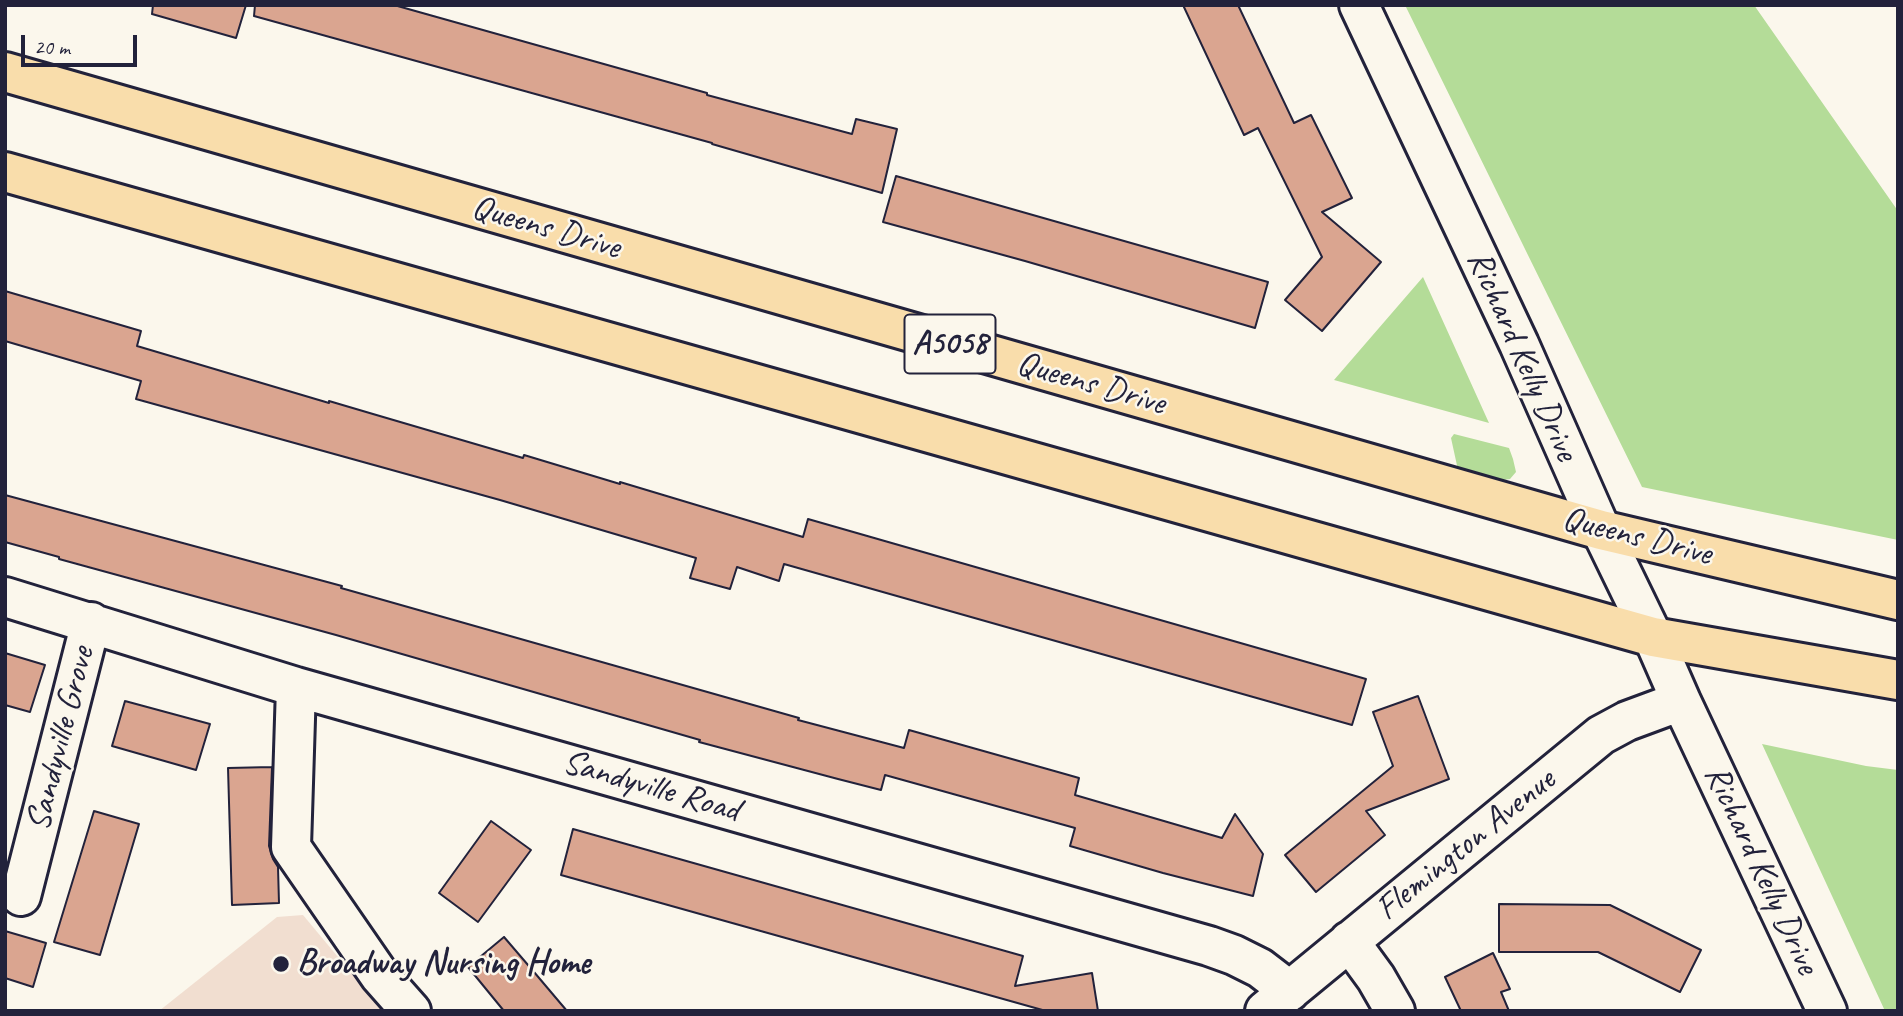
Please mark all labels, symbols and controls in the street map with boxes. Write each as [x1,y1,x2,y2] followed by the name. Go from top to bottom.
[24,21,140,65] scale bar
[34,34,70,60] text: 20 m
[467,187,625,269] street label: Queens Drive
[1457,245,1587,467] street label: Richard Kelly Drive
[904,314,996,374] road number: A5058
[1012,343,1170,425] street label: Queens Drive
[1558,498,1716,576] street label: Queens Drive
[18,643,104,835] street label: Sandyville Grove
[558,742,744,832] street label: Sandyville Road
[1694,759,1828,981] street label: Richard Kelly Drive
[1368,760,1564,930] street label: Flemington Avenue
[297,943,590,985] place label: Broadway Nursing Home
[271,954,291,974] marker: Broadway Nursing Home

